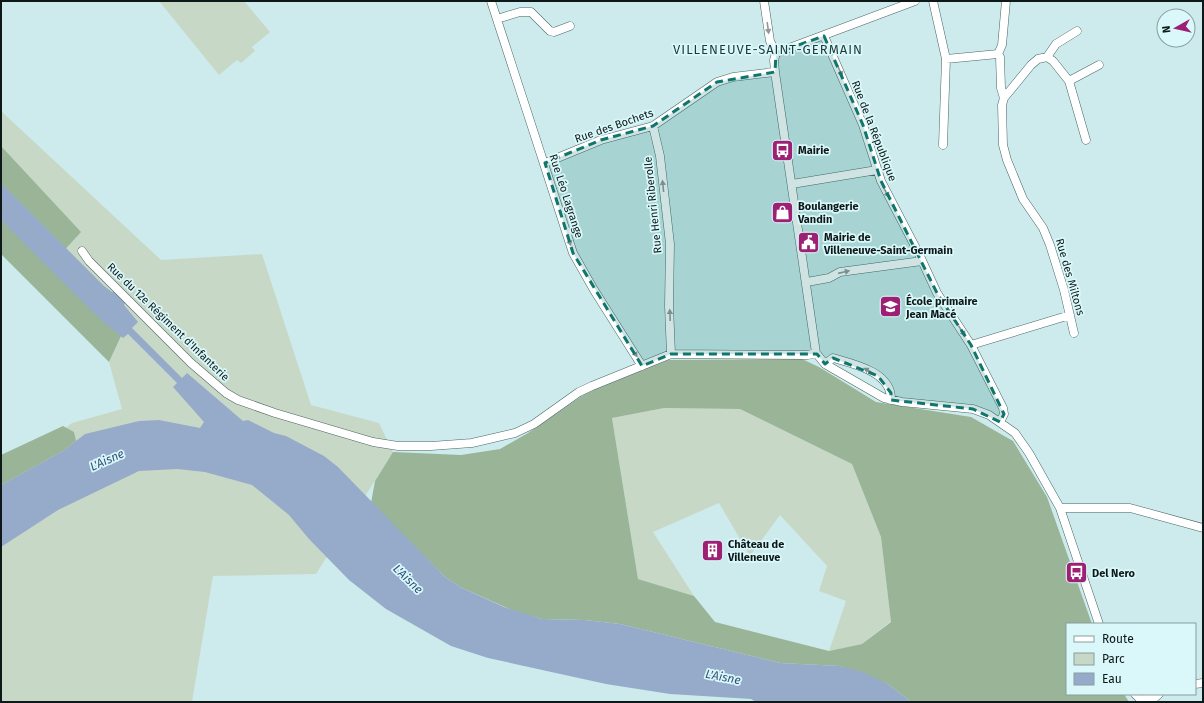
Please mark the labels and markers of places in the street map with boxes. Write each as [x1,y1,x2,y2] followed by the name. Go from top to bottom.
[769,137,795,163] bus stop icon: Mairie
[798,144,829,157] place label: Mairie
[770,199,796,225] shop icon: Boulangerie Vandin
[797,200,859,226] place label: Boulangerie Vandin
[796,230,822,256] public building icon: Mairie de Villeneuve-Saint-Germain
[823,231,953,257] place label: Mairie de Villeneuve-Saint-Germain
[878,294,904,320] school or university icon: École primaire Jean Macé
[905,294,978,321] place label: École primaire Jean Macé
[700,537,726,563] building icon: Château de Villeneuve
[727,538,784,564] place label: Château de Villeneuve
[1064,560,1090,586] bus stop icon: Del Nero
[1092,567,1136,580] place label: Del Nero

